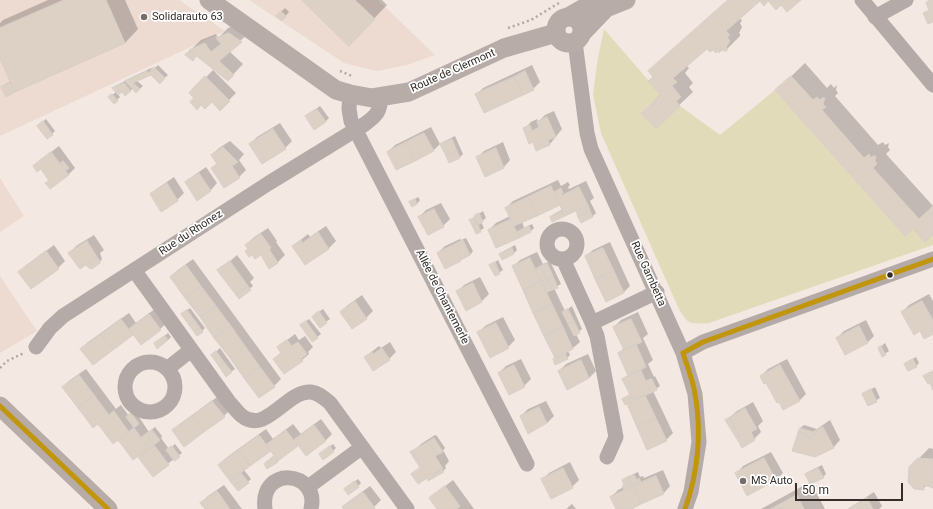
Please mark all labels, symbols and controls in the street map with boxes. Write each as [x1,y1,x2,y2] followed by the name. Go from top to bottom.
[152,10,223,24] place label: Solidarauto 63
[139,12,149,22] marker: Solidarauto 63
[409,46,497,96] street label: Route de Clermont
[157,208,225,258] street label: Rue du Rhonez
[628,239,668,309] street label: Rue Gambetta
[412,248,472,346] street label: Allée de Chantemerle
[885,270,895,280] unlabelled marker
[751,474,793,488] place label: MS Auto
[797,475,905,501] scale bar
[738,476,748,486] marker: MS Auto
[802,483,829,497] text: 50 m

